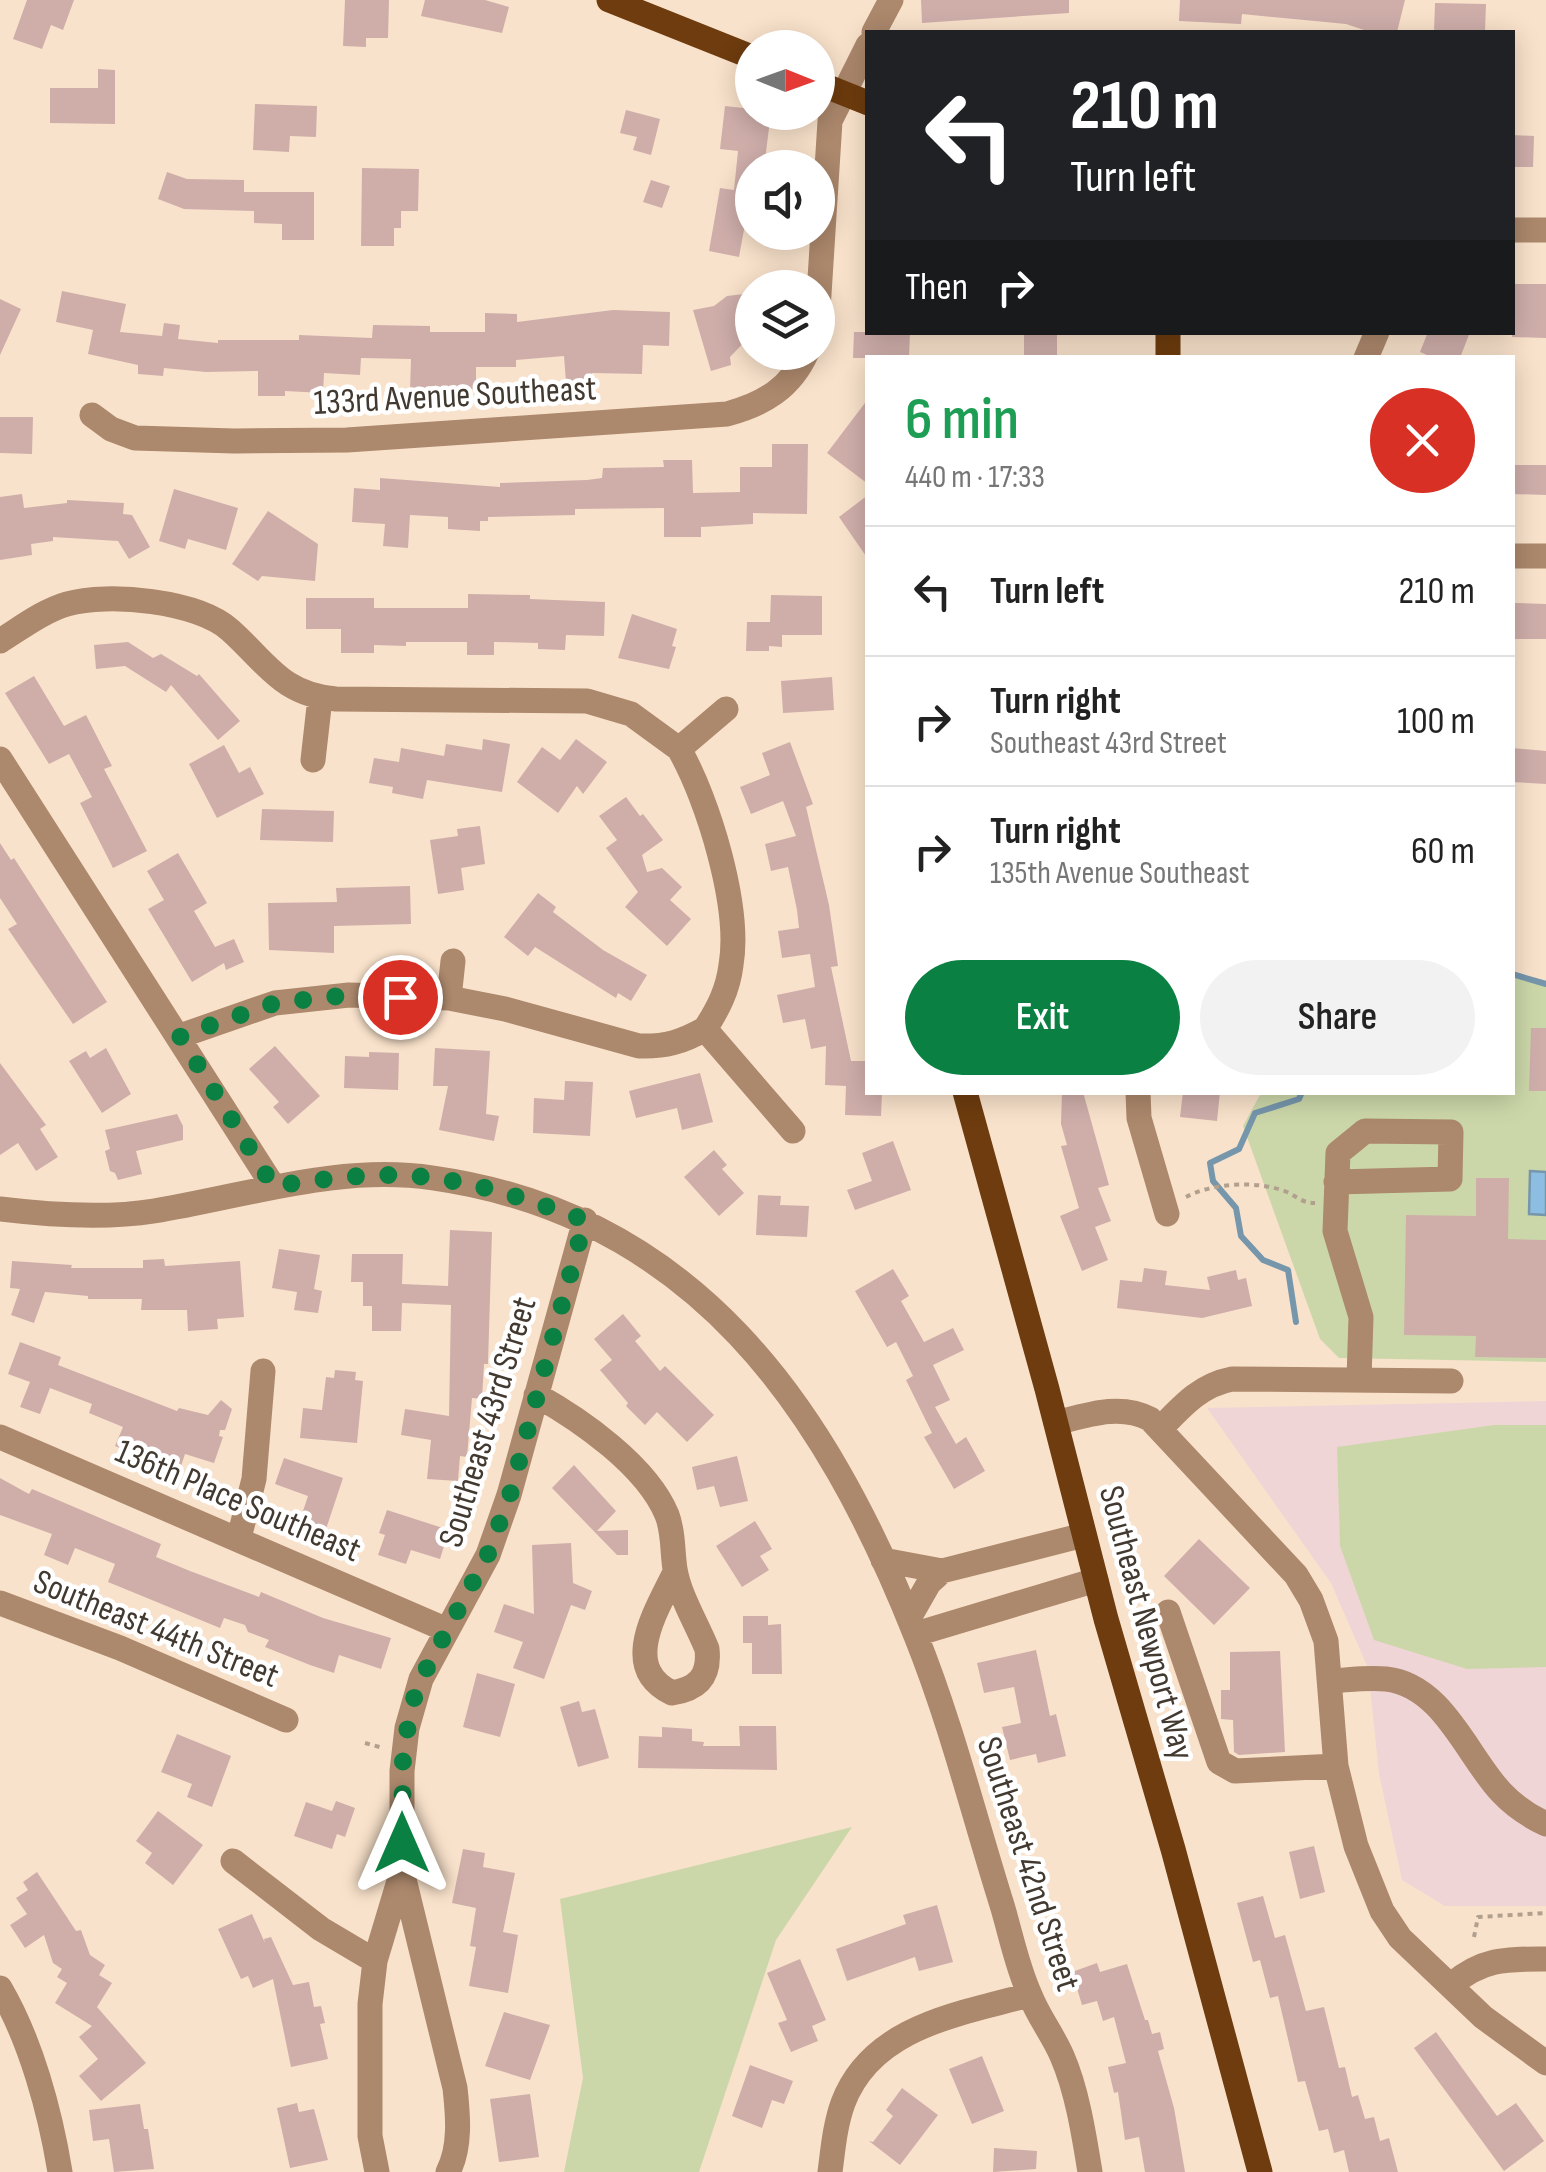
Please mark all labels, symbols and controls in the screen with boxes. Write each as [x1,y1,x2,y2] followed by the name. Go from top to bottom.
[735,30,835,130] north arrow
[735,30,835,370] map controls
[1070,65,1219,149] text: 210 m
[905,70,1035,200] icon: left
[735,150,835,250] button: sound
[1070,150,1196,205] text: Turn left
[988,260,1043,315] icon: right
[905,265,968,310] text: Then
[735,270,835,370] button: layers
[313,367,597,425] street label: 133rd Avenue Southeast
[905,384,1019,456] text: 6 min
[1370,388,1475,493] button: close
[905,458,1045,497] text: 440 m · 17:33
[905,564,960,619] icon: left
[990,569,1104,614] text: Turn left
[1399,569,1475,614] text: 210 m
[990,679,1121,724] text: Turn right
[905,694,960,749] icon: right
[1397,699,1475,744] text: 100 m
[990,724,1227,763] text: Southeast 43rd Street
[990,809,1121,854] text: Turn right
[905,824,960,879] icon: right
[1411,829,1475,874] text: 60 m
[990,854,1250,893] text: 135th Avenue Southeast
[358,955,443,1040] pin
[905,960,1180,1075] button: Exit
[1200,960,1475,1075] button: Share
[373,970,428,1025] icon: arrive
[430,1292,546,1552] street label: Southeast 43rd Street
[109,1430,367,1572] street label: 136th Place Southeast
[1089,1481,1203,1765] street label: Southeast Newport Way
[27,1560,285,1698] street label: Southeast 44th Street
[967,1732,1089,1996] street label: Southeast 42nd Street
[350,1791,454,1895] position arrow

